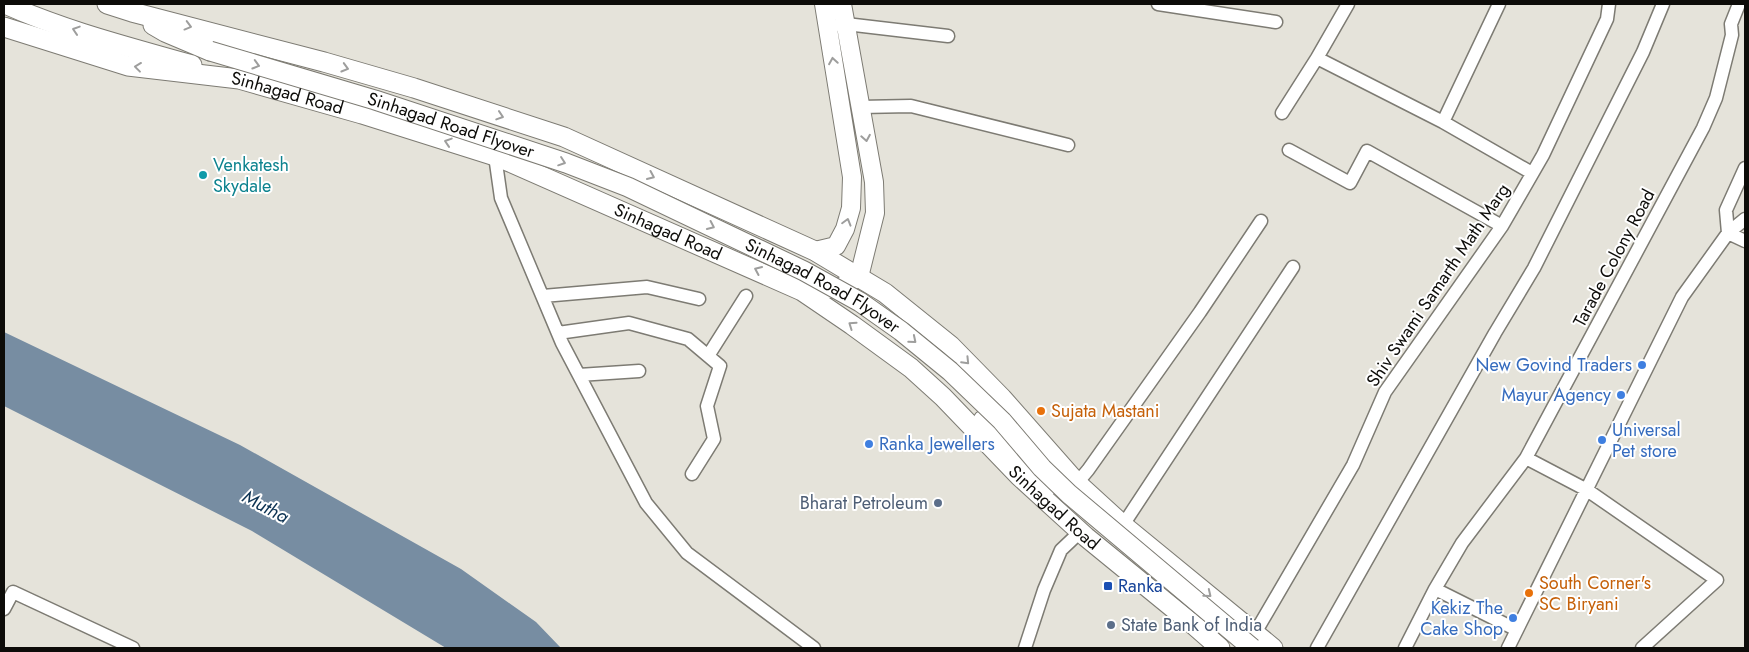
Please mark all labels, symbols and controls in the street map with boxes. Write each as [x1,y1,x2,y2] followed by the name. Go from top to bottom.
[183,20,192,31] one-way arrow
[72,26,81,36] one-way arrow
[829,57,839,65] one-way arrow
[252,60,260,70] one-way arrow
[340,62,349,73] one-way arrow
[134,63,142,73] one-way arrow
[230,65,346,121] street label: Sinhagad Road
[364,85,539,165] street label: Sinhagad Road Flyover
[495,110,504,120] one-way arrow
[860,134,870,142] one-way arrow
[445,137,453,147] one-way arrow
[213,152,289,199] place label: Venkatesh Skydale
[557,156,565,166] one-way arrow
[197,169,209,181] marker: Venkatesh Skydale
[646,170,655,181] one-way arrow
[1360,178,1516,392] street label: Shiv Swami Samarth Math Marg
[1567,185,1661,331] street label: Tarade Colony Road
[610,197,726,267] street label: Sinhagad Road
[841,218,851,226] one-way arrow
[705,220,714,230] one-way arrow
[741,232,906,340] street label: Sinhagad Road Flyover
[754,266,763,277] one-way arrow
[849,322,858,331] one-way arrow
[907,335,916,344] one-way arrow
[1475,352,1632,378] place label: New Govind Traders
[960,355,969,364] one-way arrow
[1636,359,1648,371] marker: New Govind Traders
[1502,382,1611,408] place label: Mayur Agency
[1615,389,1627,401] marker: Mayur Agency
[1051,398,1159,424] place label: Sujata Mastani
[1035,405,1047,417] marker: Sujata Mastani
[1612,417,1681,464] place label: Universal Pet store
[879,431,995,457] place label: Ranka Jewellers
[1596,434,1608,446] marker: Universal Pet store
[863,438,875,450] marker: Ranka Jewellers
[1002,459,1105,556] street label: Sinhagad Road
[238,483,294,530] water label: Mutha
[800,490,928,516] place label: Bharat Petroleum
[932,497,944,509] marker: Bharat Petroleum
[1539,570,1651,617] place label: South Corner's SC Biryani
[1118,573,1163,599] place label: Ranka
[1102,580,1114,592] marker: Ranka
[1523,587,1535,599] marker: South Corner's SC Biryani
[1202,589,1211,597] one-way arrow
[1420,595,1503,642] place label: Kekiz The Cake Shop
[1121,612,1262,638] place label: State Bank of India
[1507,612,1519,624] marker: Kekiz The Cake Shop
[1105,619,1117,631] marker: State Bank of India

